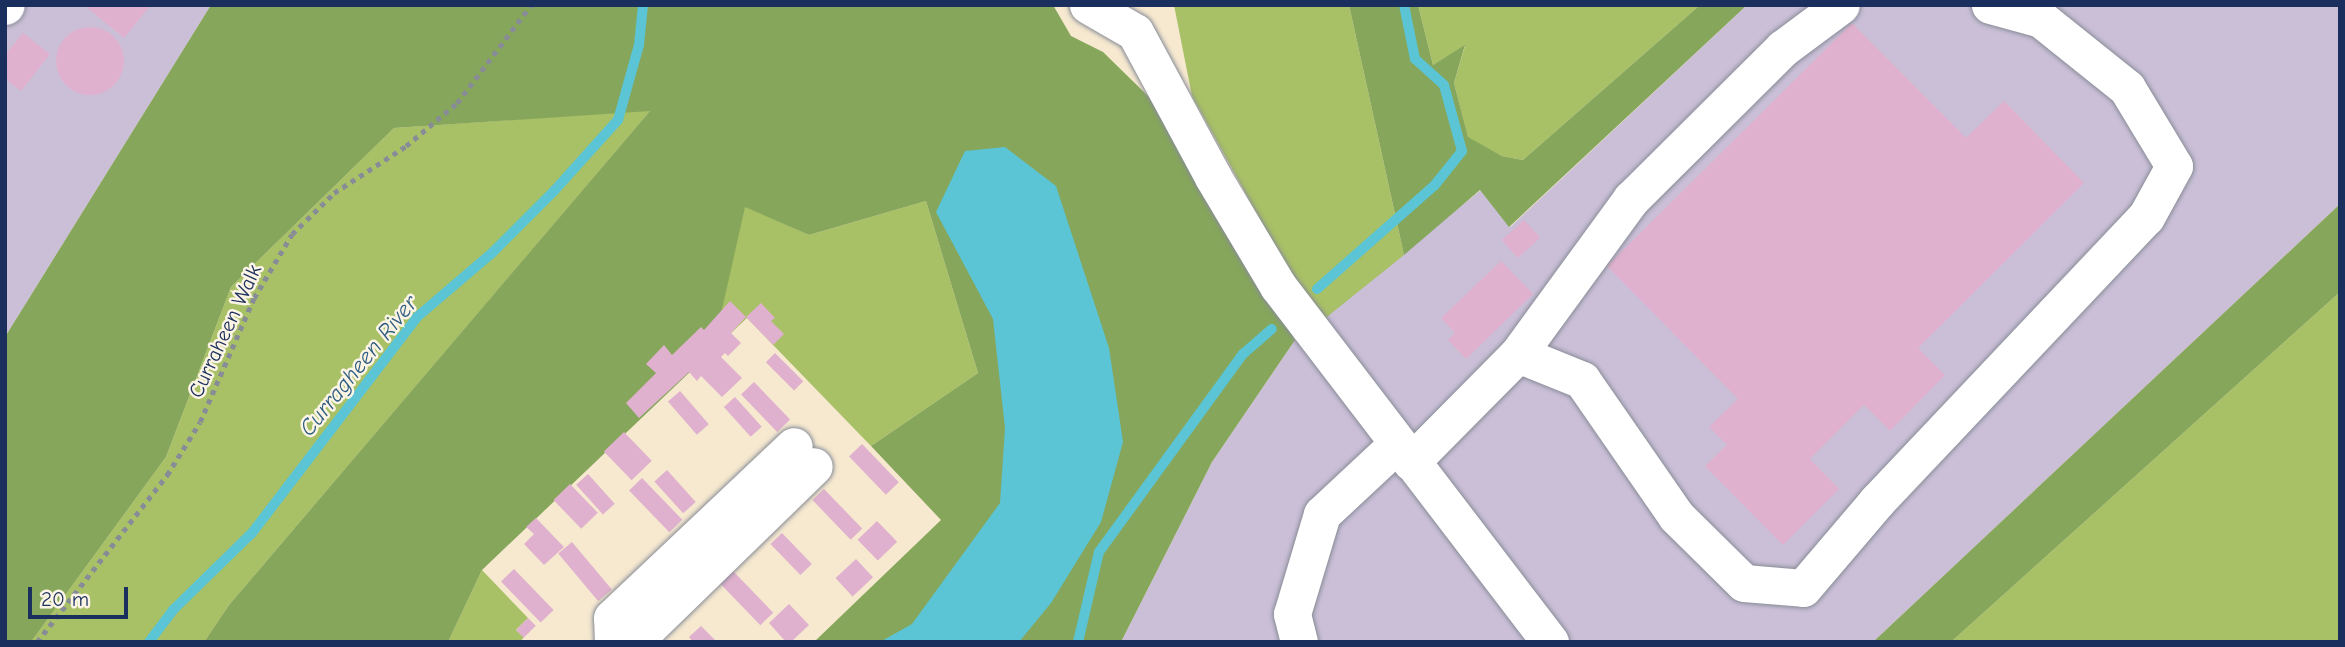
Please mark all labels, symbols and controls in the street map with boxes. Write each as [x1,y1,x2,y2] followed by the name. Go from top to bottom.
[183,260,267,402] street label: Curraheen Walk
[294,290,424,442] water label: Curragheen River
[32,574,131,618] scale bar
[41,587,89,611] text: 20 m

